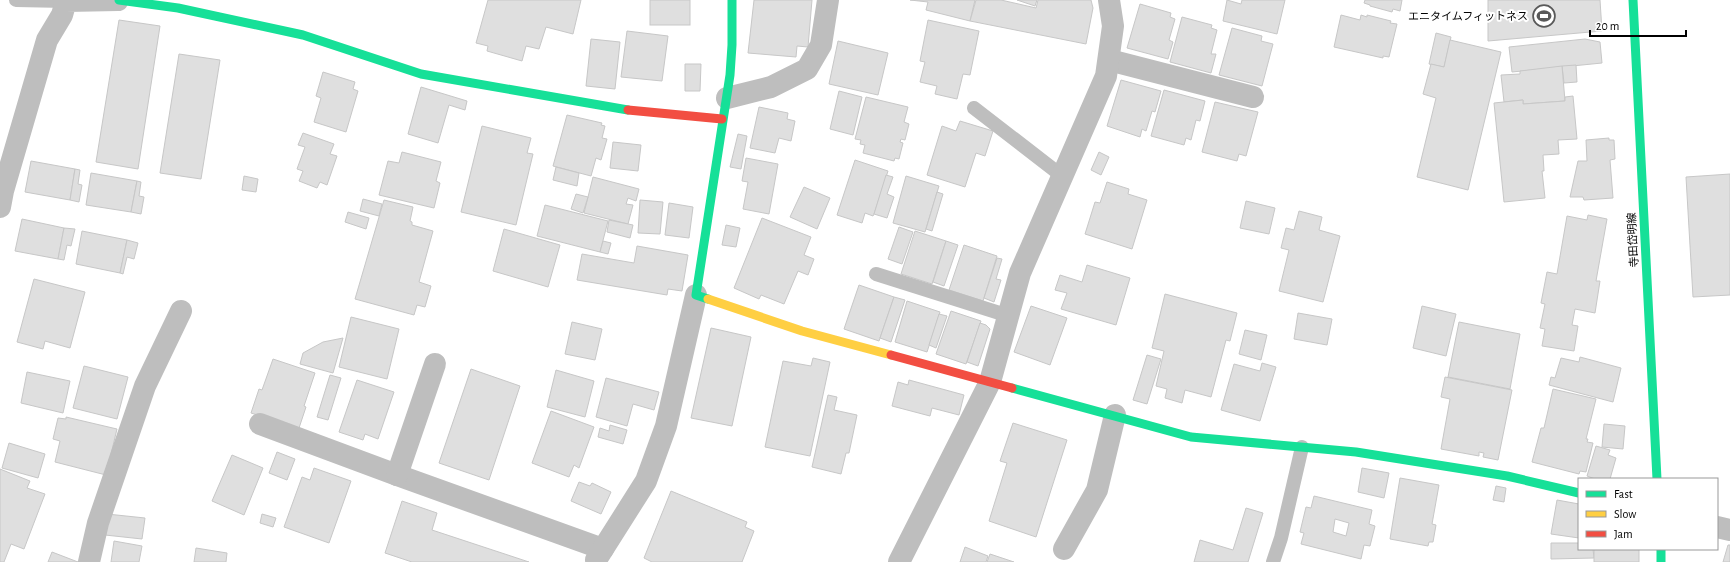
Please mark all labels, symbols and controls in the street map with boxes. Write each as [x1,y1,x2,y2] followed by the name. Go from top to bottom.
[1531,3,1557,29] sports icon: エニタイムフィットネス
[1408,11,1528,22] place label: エニタイムフィットネス
[1590,12,1686,38] scale bar
[1596,20,1619,32] text: 20 m
[1625,212,1640,268] street label: 寺田岱明線
[1578,478,1718,550] legend
[1614,488,1633,500] text: Fast
[1614,508,1636,520] text: Slow
[1614,528,1633,540] text: Jam

